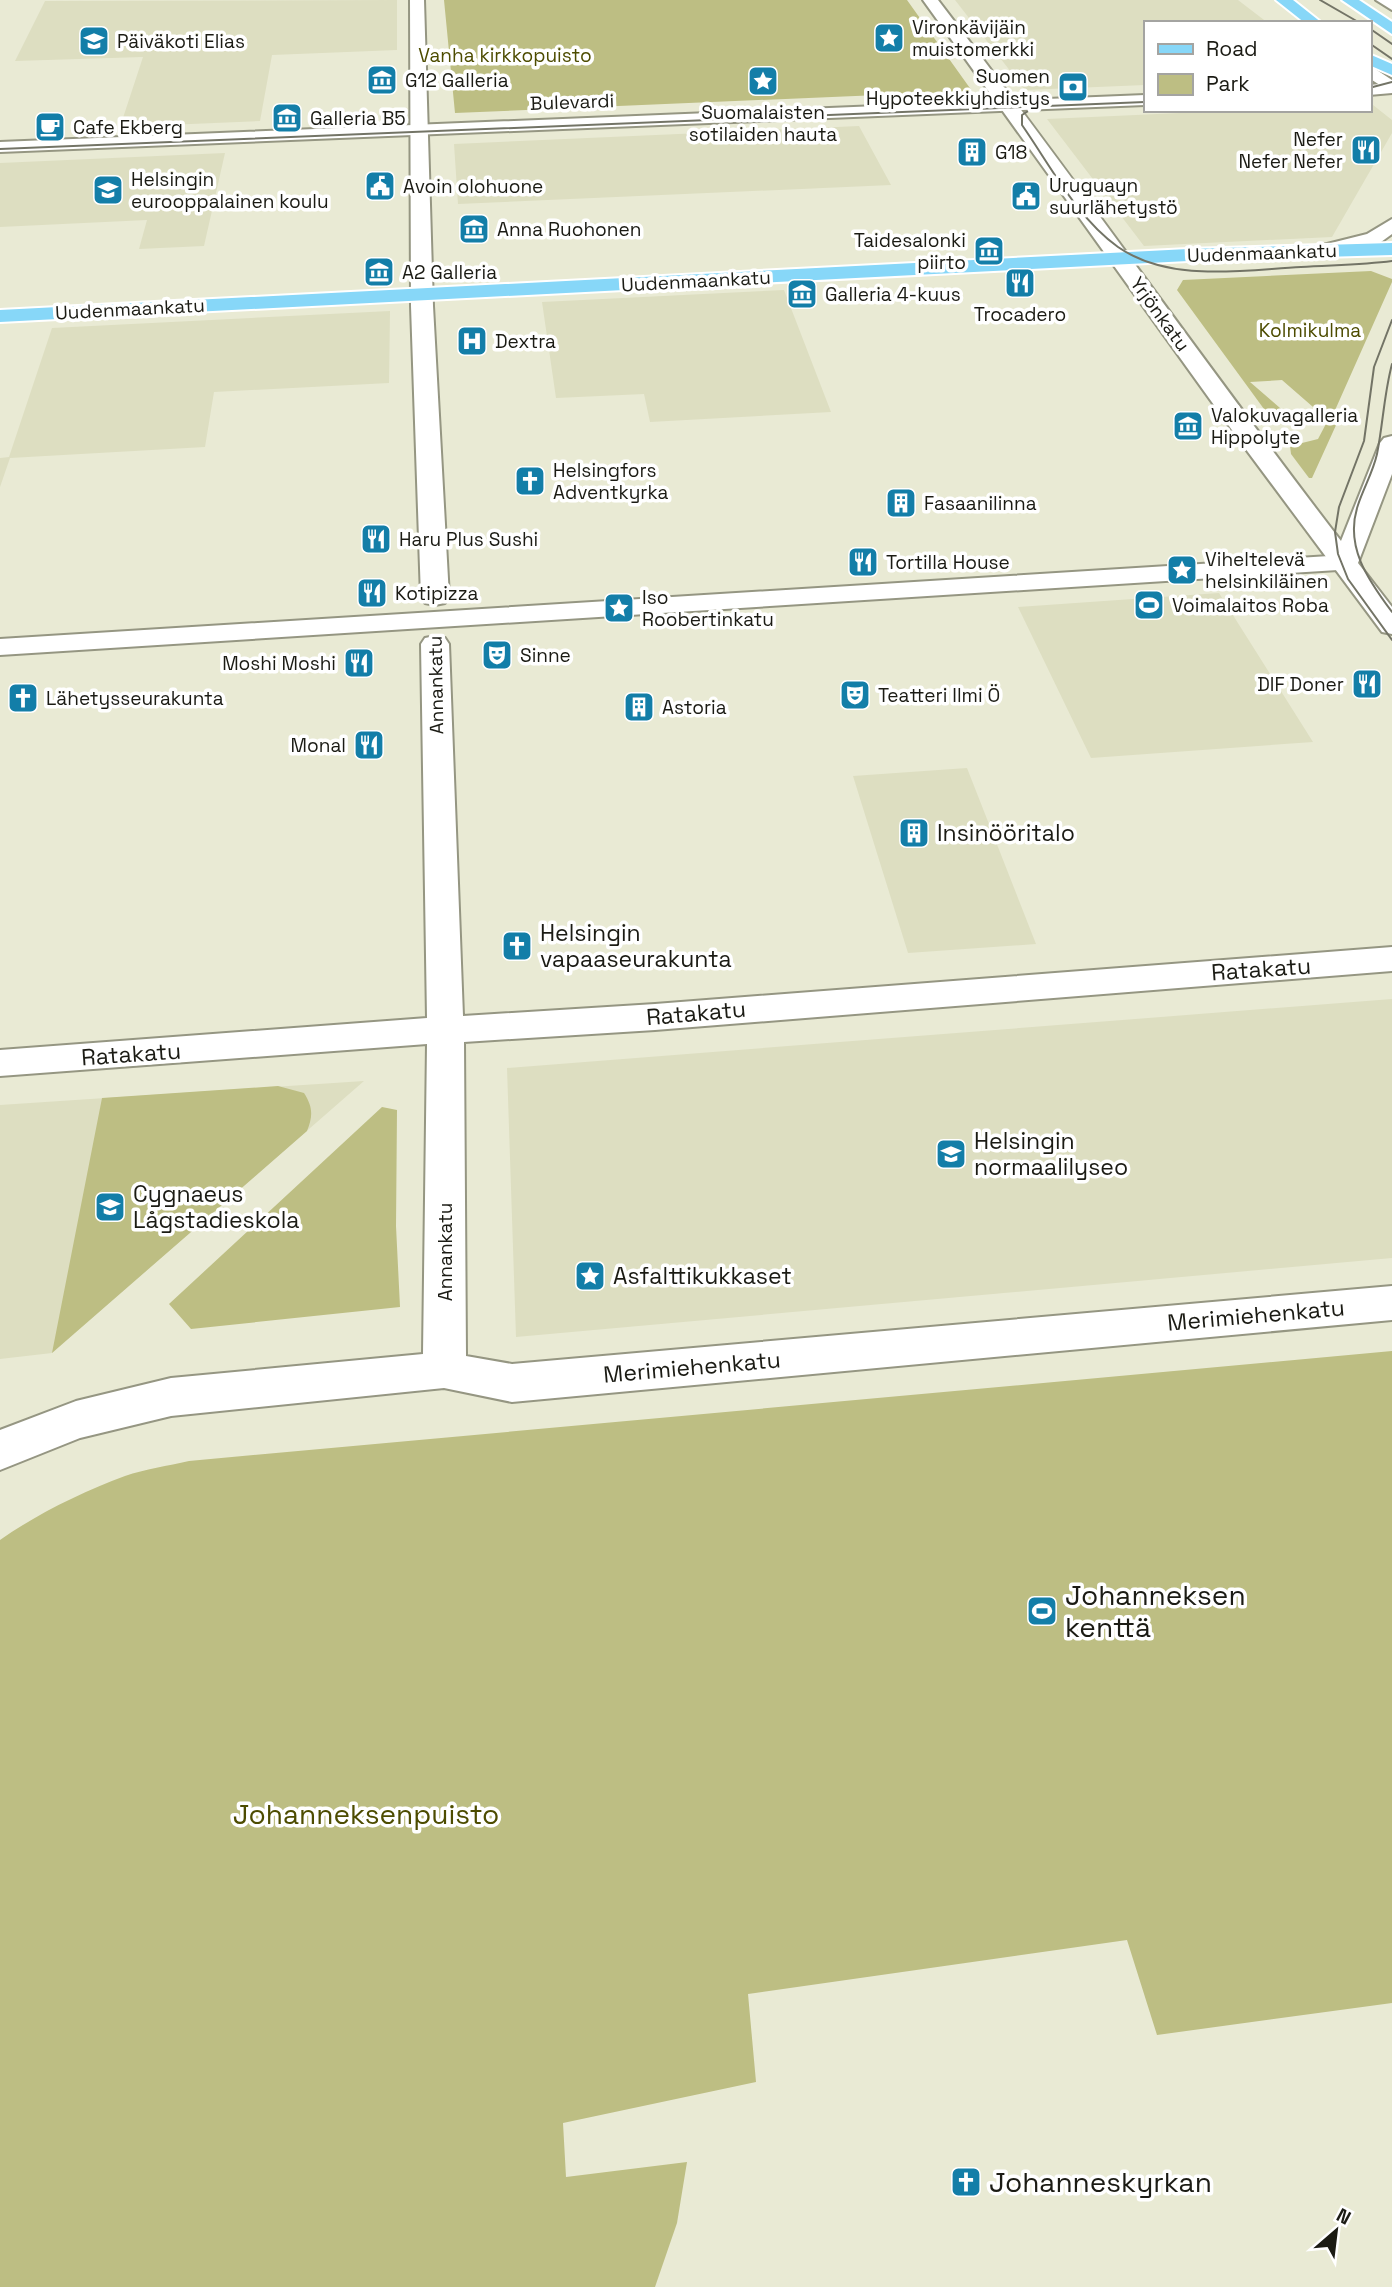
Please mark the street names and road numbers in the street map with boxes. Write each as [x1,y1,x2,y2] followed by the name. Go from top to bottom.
[529,88,615,116] street label: Bulevardi
[1187,238,1337,268] street label: Uudenmaankatu
[620,265,772,297] street label: Uudenmaankatu
[1125,272,1195,356] street label: Yrjönkatu
[54,293,206,325] street label: Uudenmaankatu
[423,636,449,734] street label: Annankatu
[1210,951,1312,987] street label: Ratakatu
[645,994,747,1032] street label: Ratakatu
[80,1036,182,1072] street label: Ratakatu
[433,1203,458,1301] street label: Annankatu
[1166,1292,1346,1338] street label: Merimiehenkatu
[602,1344,782,1390] street label: Merimiehenkatu

